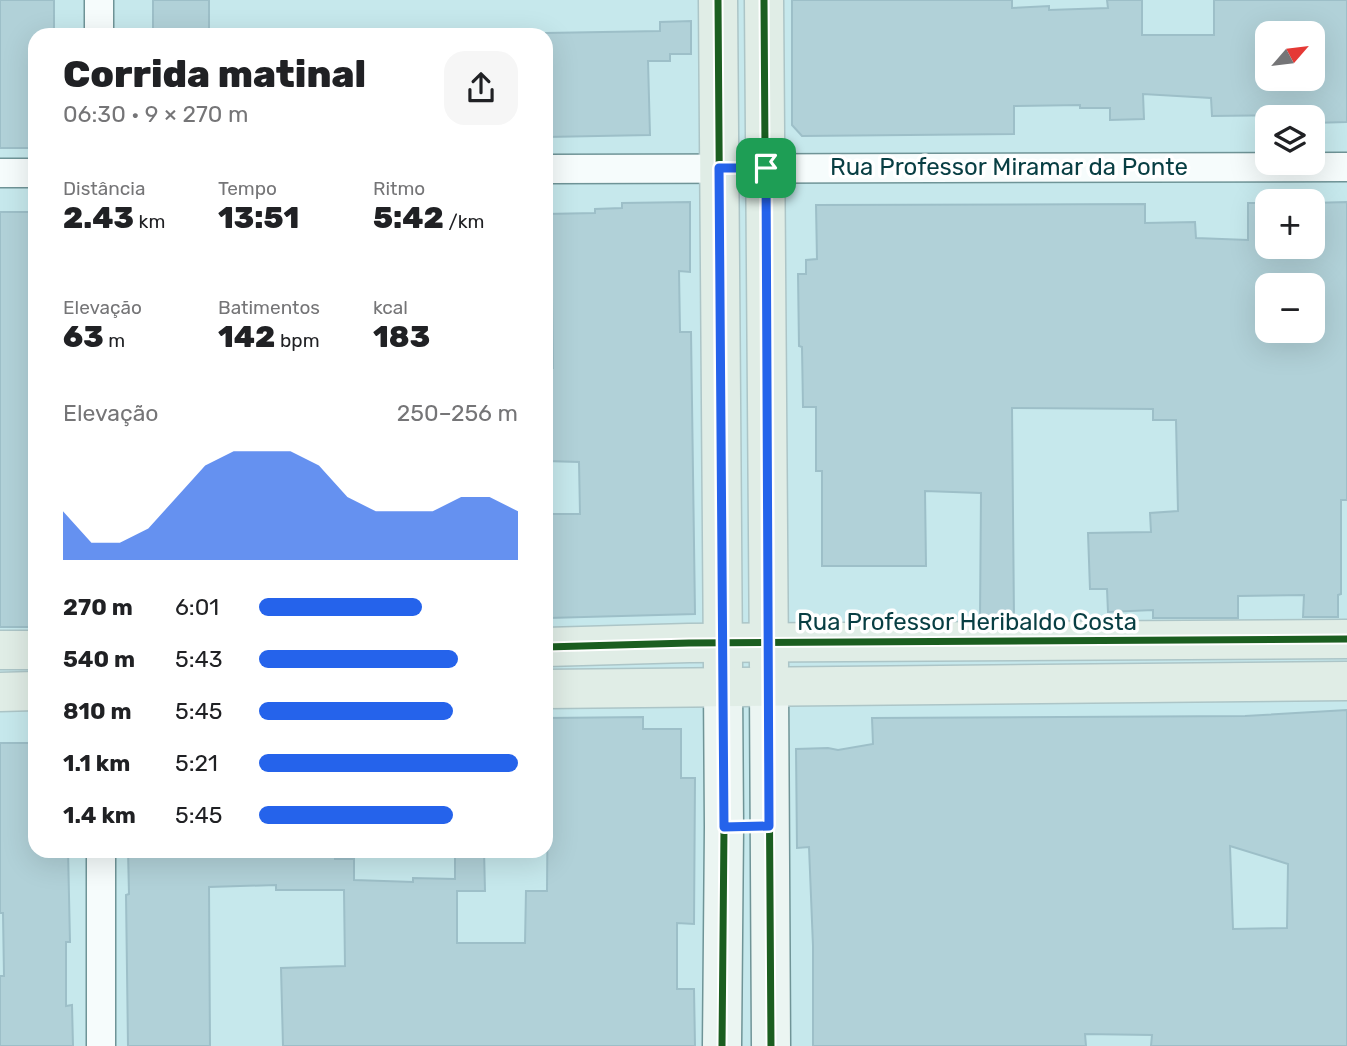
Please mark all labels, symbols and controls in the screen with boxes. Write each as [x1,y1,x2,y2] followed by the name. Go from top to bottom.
[1255,21,1325,91] north arrow
[1255,21,1325,343] map controls
[63,51,366,97] text: Corrida matinal
[444,51,518,125] button: share
[63,100,248,128] text: 06:30 · 9 × 270 m
[1255,105,1325,175] button: layers
[736,138,796,198] pin
[747,149,785,187] icon: arrive
[830,153,1188,181] street label: Rua Professor Miramar da Ponte
[63,177,145,200] text: Distância
[218,177,277,200] text: Tempo
[373,177,425,200] text: Ritmo
[1255,189,1325,259] button: +
[63,200,134,236] text: 2.43
[218,200,299,236] text: 13:51
[373,200,444,236] text: 5:42
[134,210,165,233] text: km
[444,210,484,233] text: /km
[1255,273,1325,343] button: −
[63,296,142,319] text: Elevação
[218,296,320,319] text: Batimentos
[373,296,408,319] text: kcal
[63,319,104,355] text: 63
[218,319,275,355] text: 142
[373,319,430,355] text: 183
[104,329,125,352] text: m
[275,329,320,352] text: bpm
[63,399,159,427] text: Elevação
[397,399,518,427] text: 250–256 m
[63,593,133,621] text: 270 m
[175,593,219,621] text: 6:01
[797,608,1137,636] street label: Rua Professor Heribaldo Costa
[63,645,135,673] text: 540 m
[175,645,223,673] text: 5:43
[63,697,132,725] text: 810 m
[175,697,223,725] text: 5:45
[63,749,130,777] text: 1.1 km
[175,749,218,777] text: 5:21
[63,801,136,829] text: 1.4 km
[175,801,223,829] text: 5:45

